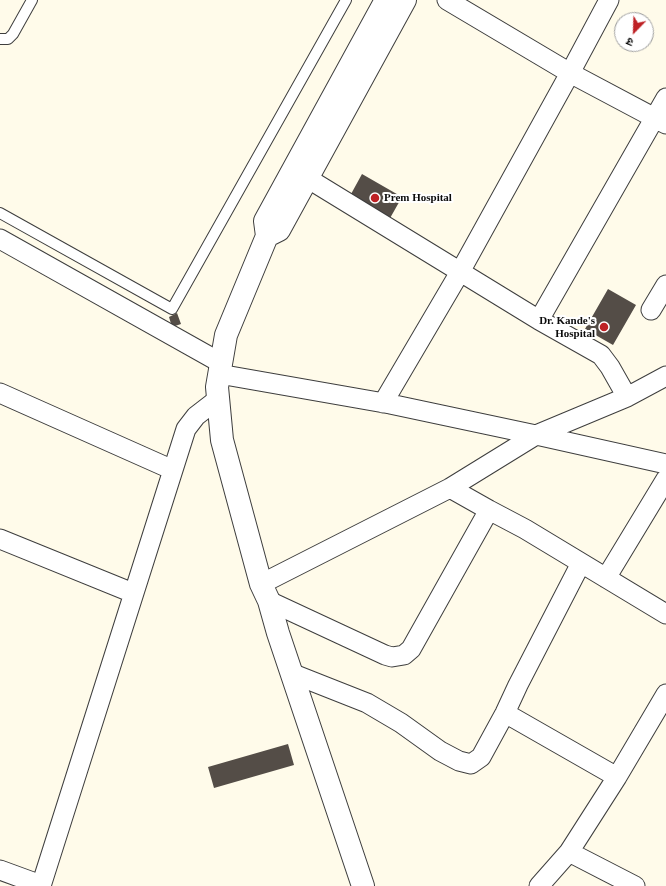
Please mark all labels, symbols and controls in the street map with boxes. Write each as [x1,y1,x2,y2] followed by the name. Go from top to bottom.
[614,12,654,52] north arrow
[624,35,635,49] text: उ
[384,191,452,205] place label: Prem Hospital
[369,192,381,204] marker: Prem Hospital
[539,314,595,340] place label: Dr. Kande's Hospital
[598,321,610,333] marker: Dr. Kande's Hospital

